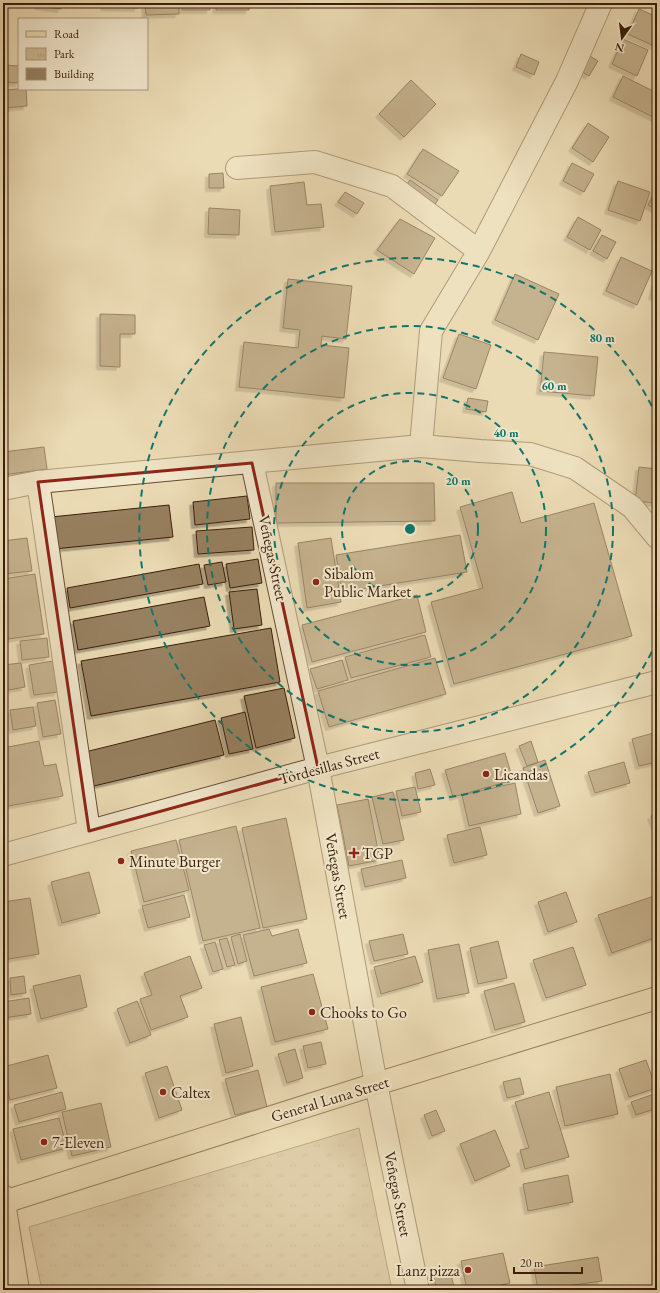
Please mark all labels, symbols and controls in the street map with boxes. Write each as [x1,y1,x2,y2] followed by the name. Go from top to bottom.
[18,18,148,90] legend
[602,18,642,58] north arrow
[54,26,80,42] text: Road
[613,40,626,56] text: N
[54,46,75,62] text: Park
[54,66,95,82] text: Building
[589,330,615,346] text: 80 m
[541,378,567,394] text: 60 m
[493,425,519,441] text: 40 m
[445,473,471,489] text: 20 m
[254,513,292,603] street label: Veñegas Street
[403,522,417,536] centre of rings
[324,563,411,602] place label: Sibalom Public Market
[311,577,321,587] marker: Sibalom Public Market
[276,742,382,790] street label: Tordesillas Street
[494,764,548,785] place label: Licandas
[481,769,491,779] marker: Licandas
[320,831,356,921] street label: Veñegas Street
[362,843,393,864] place label: TGP
[349,848,359,858] marker: TGP
[129,851,221,872] place label: Minute Burger
[116,856,126,866] marker: Minute Burger
[320,1002,407,1023] place label: Chooks to Go
[307,1007,317,1017] marker: Chooks to Go
[268,1071,392,1127] street label: General Luna Street
[171,1082,211,1103] place label: Caltex
[158,1087,168,1097] marker: Caltex
[52,1132,105,1153] place label: 7-Eleven
[39,1137,49,1147] marker: 7-Eleven
[379,1149,417,1239] street label: Veñegas Street
[514,1249,582,1275] scale bar
[520,1255,544,1271] text: 20 m
[396,1260,461,1281] place label: Lanz pizza
[463,1265,473,1275] marker: Lanz pizza

